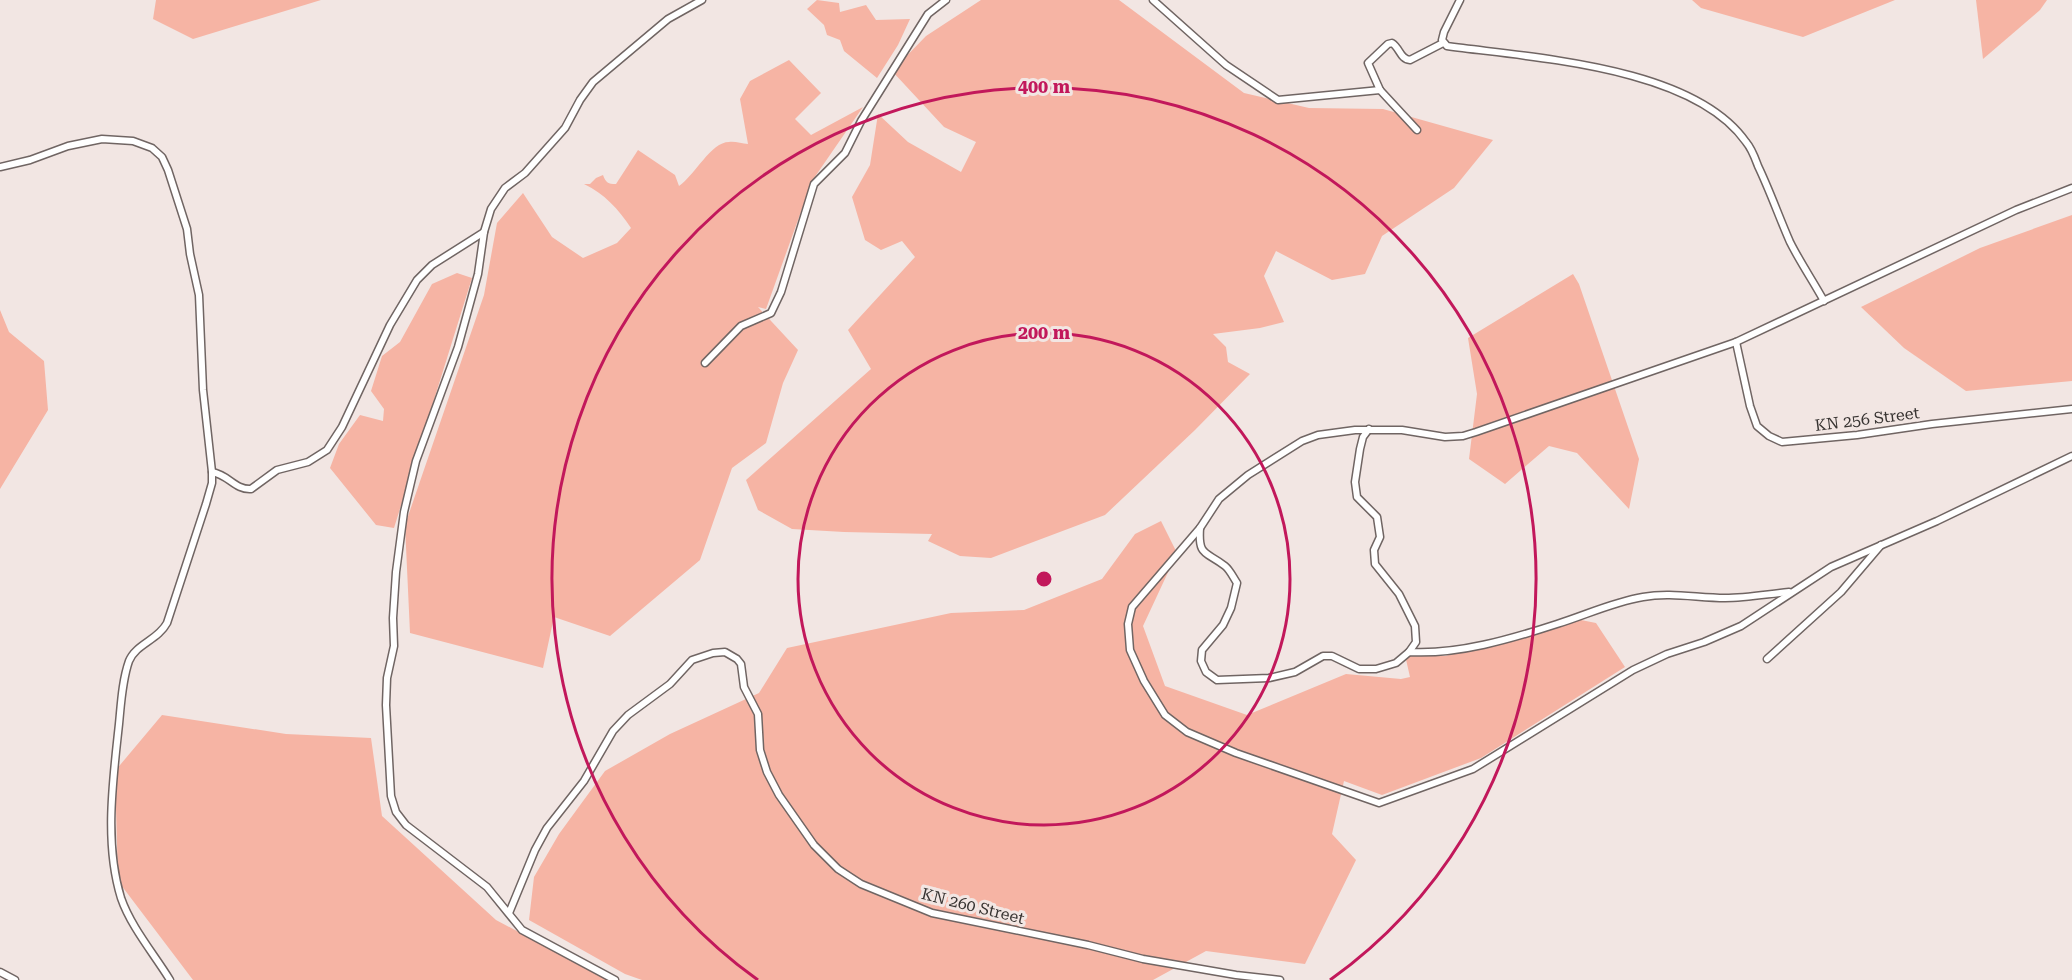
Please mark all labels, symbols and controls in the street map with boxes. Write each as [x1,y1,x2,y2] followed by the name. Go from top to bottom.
[1018,76,1071,97] text: 400 m
[1018,322,1071,343] text: 200 m
[1814,403,1920,435] street label: KN 256 Street
[1034,569,1054,589] centre of rings
[920,884,1026,928] street label: KN 260 Street

